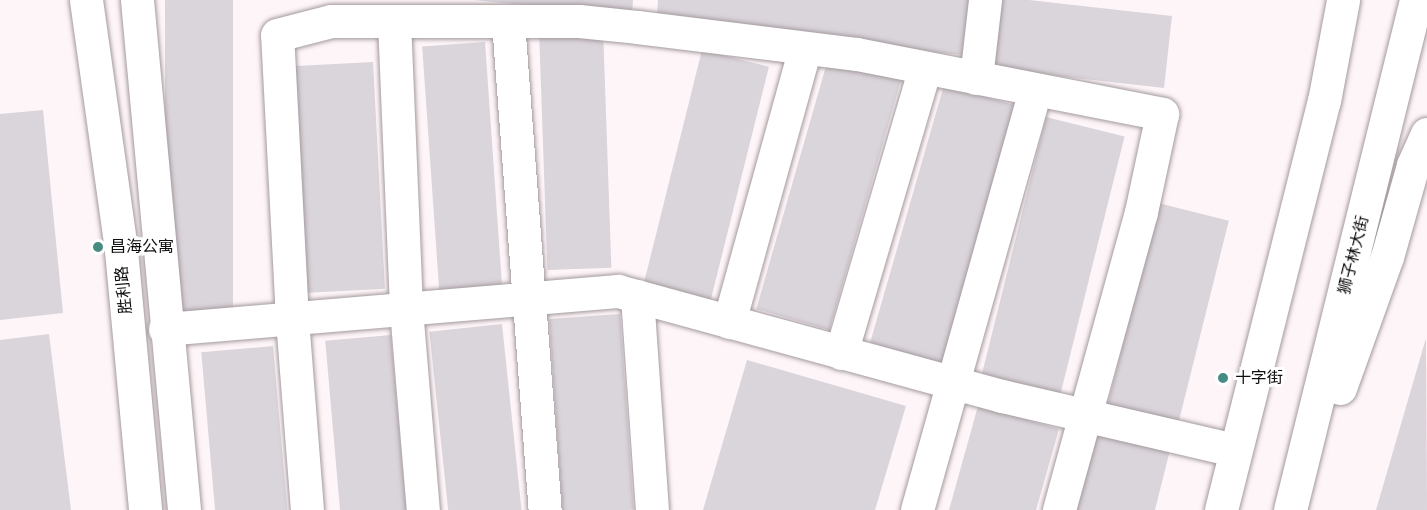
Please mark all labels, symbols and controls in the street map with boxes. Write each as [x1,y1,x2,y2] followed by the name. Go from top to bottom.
[1335,214,1373,296] street label: 狮子林大街
[110,237,174,257] place label: 昌海公寓
[91,240,105,254] marker: 昌海公寓
[112,265,136,315] street label: 胜利路
[1235,368,1283,388] place label: 十字街
[1216,371,1230,385] marker: 十字街

